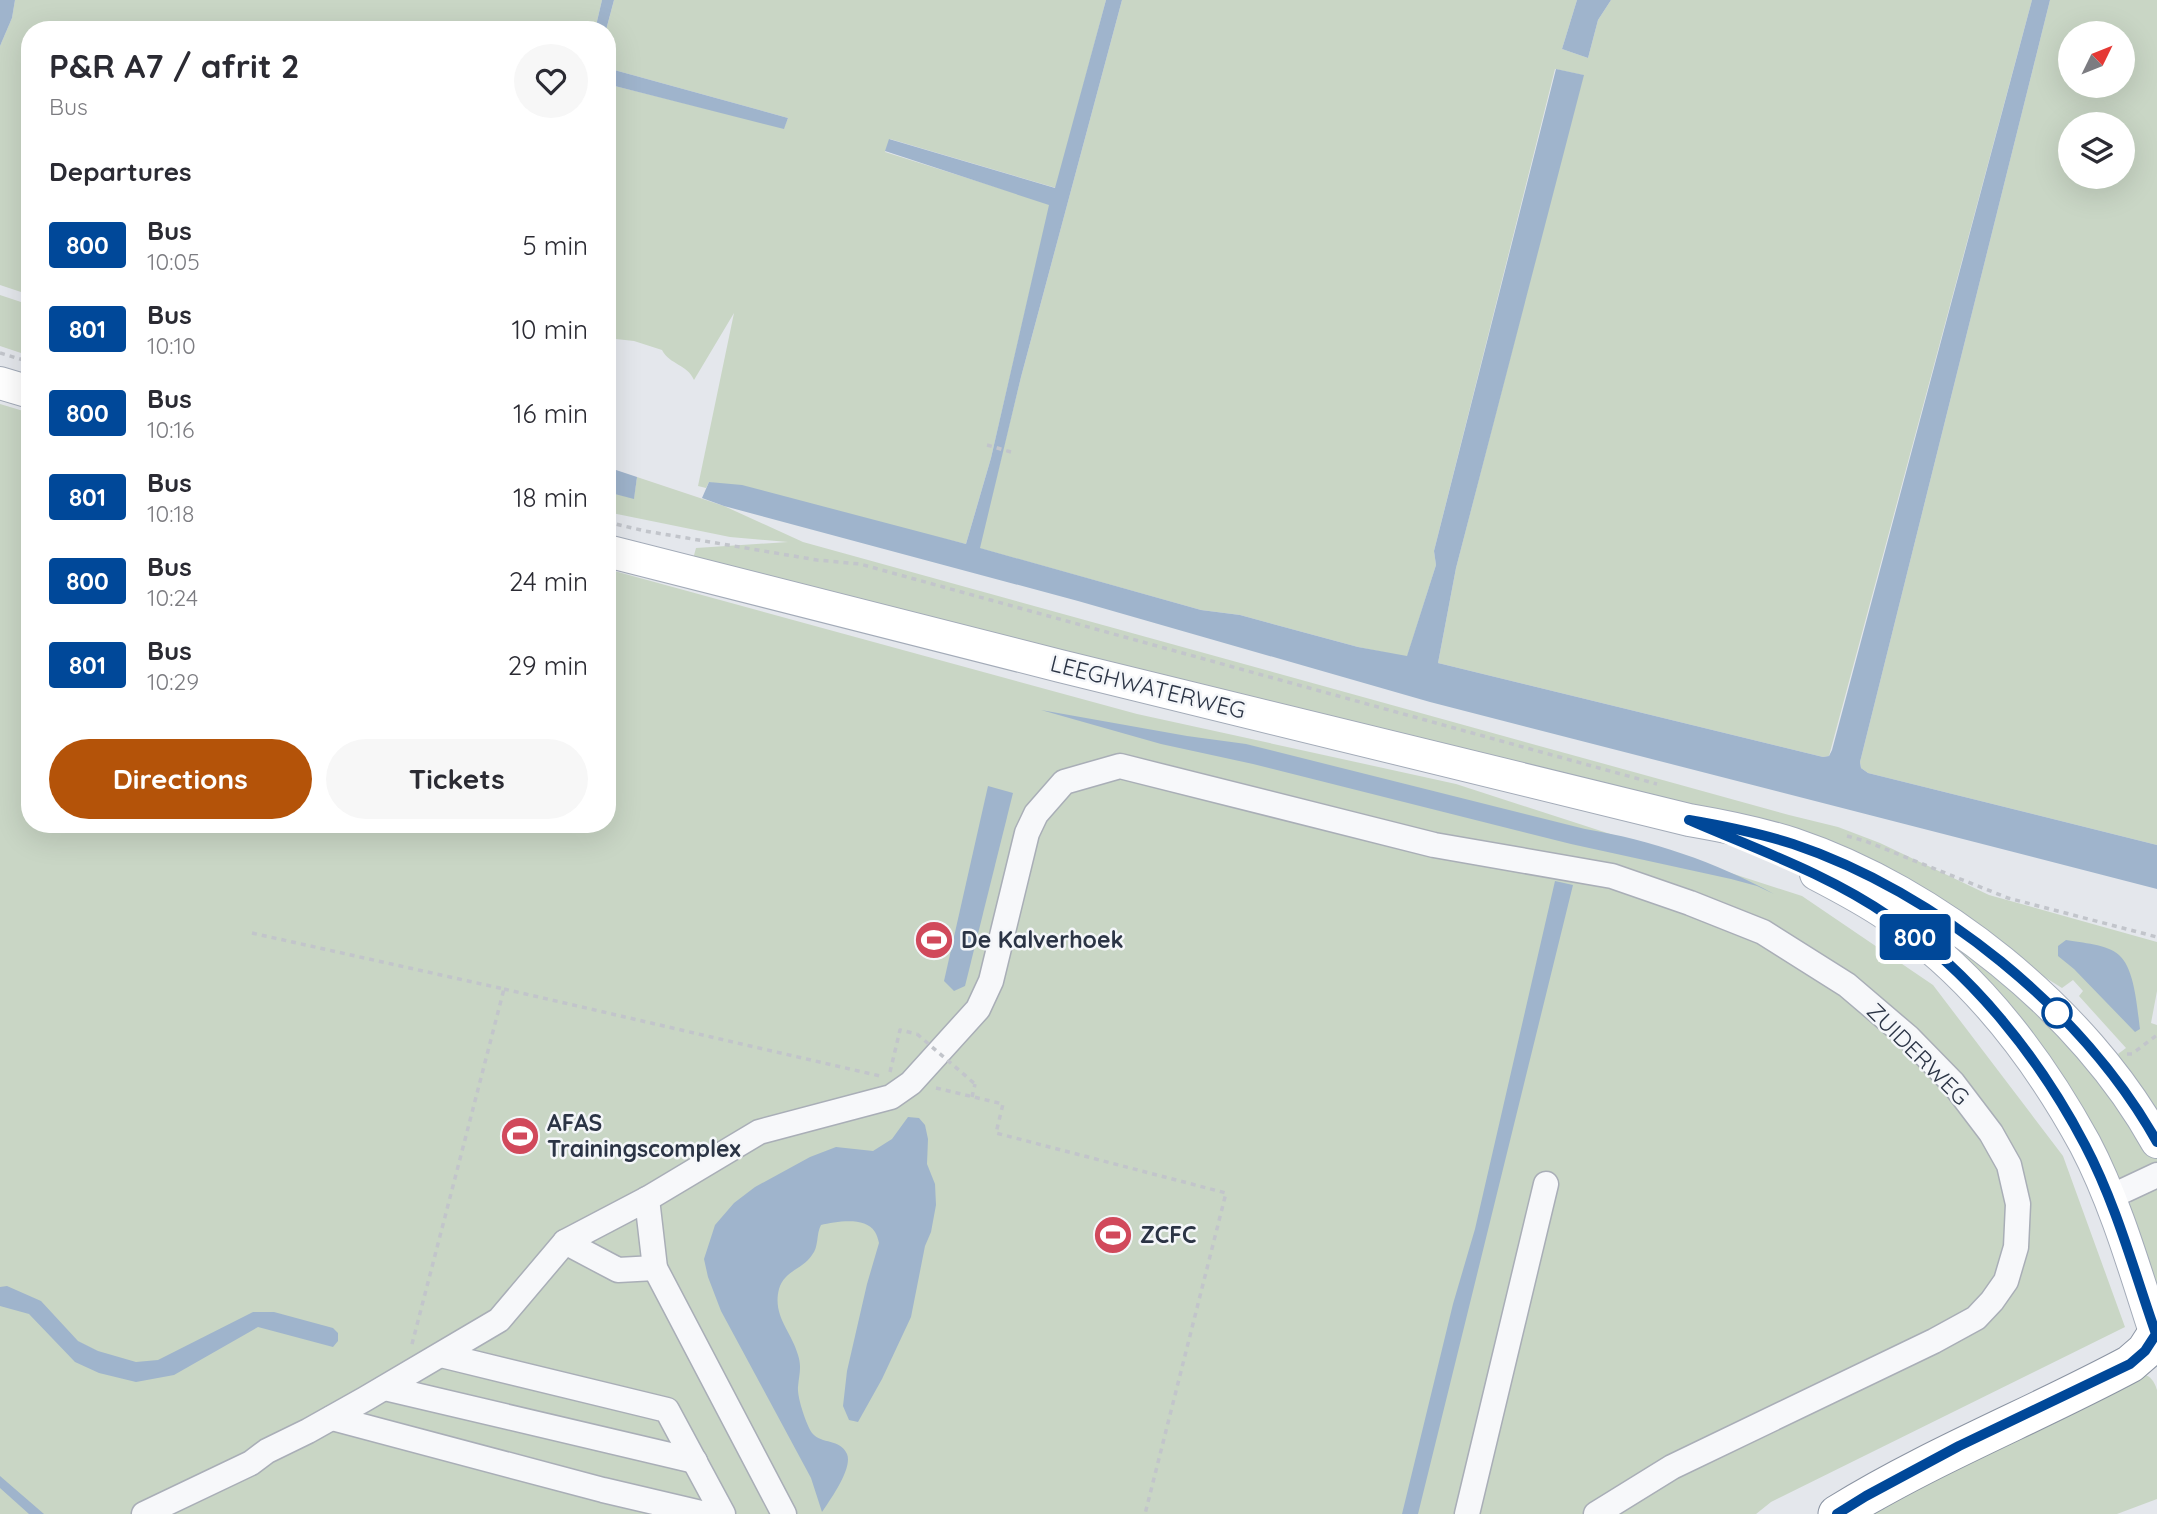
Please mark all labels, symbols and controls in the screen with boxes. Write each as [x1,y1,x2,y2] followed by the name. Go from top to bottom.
[2058,21,2135,98] north arrow
[2058,21,2135,189] map controls
[514,44,588,118] button: heart
[49,45,299,86] text: P&R A7 / afrit 2
[49,92,88,121] text: Bus
[2058,112,2135,189] button: layers
[49,155,192,188] text: Departures
[147,214,192,247] text: Bus
[522,229,588,262] text: 5 min
[66,230,109,260] text: 800
[147,247,200,276] text: 10:05
[147,298,192,331] text: Bus
[512,313,588,346] text: 10 min
[69,314,106,344] text: 801
[147,331,196,360] text: 10:10
[147,382,192,415] text: Bus
[513,397,588,430] text: 16 min
[66,398,109,428] text: 800
[147,415,194,444] text: 10:16
[147,466,192,499] text: Bus
[513,481,588,514] text: 18 min
[69,482,106,512] text: 801
[147,499,194,528] text: 10:18
[147,550,192,583] text: Bus
[509,565,588,598] text: 24 min
[66,566,109,596] text: 800
[147,583,198,612] text: 10:24
[147,634,192,667] text: Bus
[1048,648,1249,725] street label: LEEGHWATERWEG
[508,649,588,682] text: 29 min
[69,650,106,680] text: 801
[147,667,199,696] text: 10:29
[49,739,312,819] button: Directions
[326,739,588,819] button: Tickets
[1875,914,1955,960] line badge: 800
[913,919,955,961] sports icon: De Kalverhoek
[1894,922,1936,952] text: 800
[961,925,1124,954] place label: De Kalverhoek
[1861,996,1976,1111] street label: ZUIDERWEG
[2042,998,2072,1028] unlabelled marker
[547,1108,741,1163] place label: AFAS Trainingscomplex
[499,1115,541,1157] sports icon: AFAS Trainingscomplex
[1092,1214,1134,1256] sports icon: ZCFC
[1140,1220,1196,1249] place label: ZCFC

